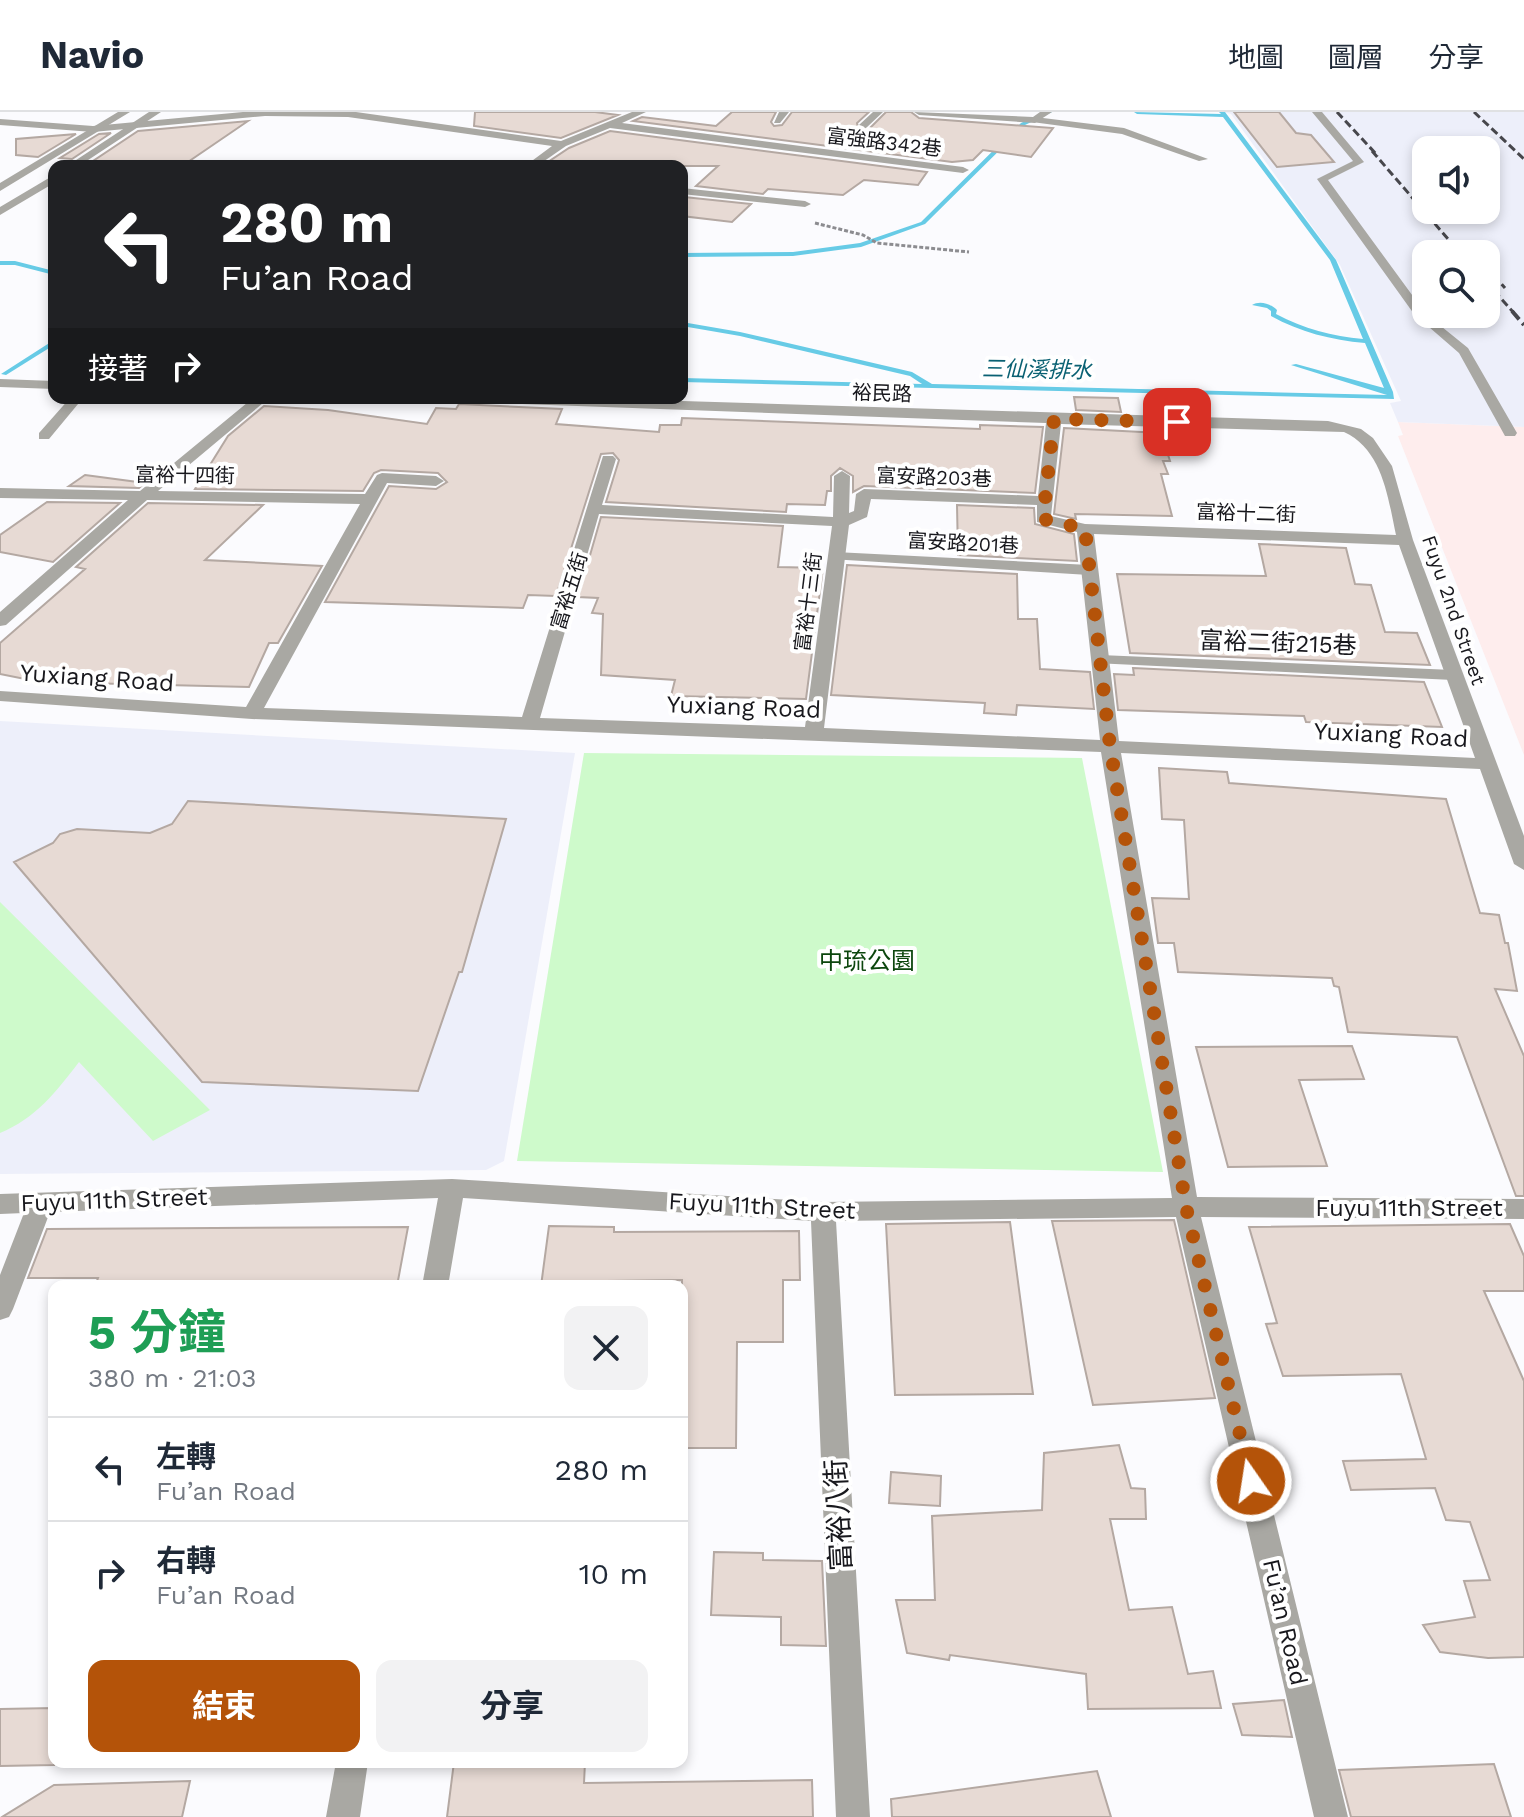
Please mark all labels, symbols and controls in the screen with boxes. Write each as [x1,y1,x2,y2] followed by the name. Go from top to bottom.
[40,33,144,77] text: Navio
[1228,41,1284,74] text: 地圖
[1328,41,1384,74] text: 圖層
[1428,41,1484,74] text: 分享
[825,123,943,161] street label: 富強路342巷
[1412,136,1500,328] map controls
[1412,136,1500,224] button: sound
[220,190,393,256] text: 280 m
[88,192,192,296] icon: left
[1412,240,1500,328] button: search
[220,257,413,299] text: Fu’an Road
[164,344,208,388] icon: right
[88,351,148,386] text: 接著
[982,356,1093,383] water label: 三仙溪排水
[852,380,912,406] street label: 裕民路
[1143,388,1211,456] pin
[1155,400,1199,444] icon: arrive
[135,462,235,488] street label: 富裕十四街
[876,463,992,491] street label: 富安路203巷
[1196,499,1296,527] street label: 富裕十二街
[906,528,1020,558] street label: 富安路201巷
[1417,532,1491,689] street label: Fuyu 2nd Street
[546,549,592,633] street label: 富裕五街
[790,551,826,653] street label: 富裕十三街
[1199,626,1357,660] street label: 富裕二街215巷
[19,659,175,697] street label: Yuxiang Road
[666,690,822,724] street label: Yuxiang Road
[1313,717,1469,753] street label: Yuxiang Road
[819,947,915,975] park label: 中琉公園
[20,1183,208,1217] street label: Fuyu 11th Street
[668,1187,856,1225] street label: Fuyu 11th Street
[1315,1194,1503,1222] street label: Fuyu 11th Street
[88,1304,226,1361] text: 5 分鐘
[564,1306,648,1390] button: close
[88,1363,256,1393] text: 380 m · 21:03
[156,1439,216,1474] text: 左轉
[1209,1439,1293,1523] position arrow
[88,1447,132,1491] icon: left
[555,1452,648,1487] text: 280 m
[819,1458,858,1572] street label: 富裕八街
[156,1476,296,1506] text: Fu’an Road
[156,1543,216,1578] text: 右轉
[88,1551,132,1595] icon: right
[579,1556,648,1591] text: 10 m
[1257,1556,1313,1688] street label: Fu’an Road
[156,1580,296,1610] text: Fu’an Road
[88,1660,360,1752] button: 結束
[376,1660,648,1752] button: 分享

